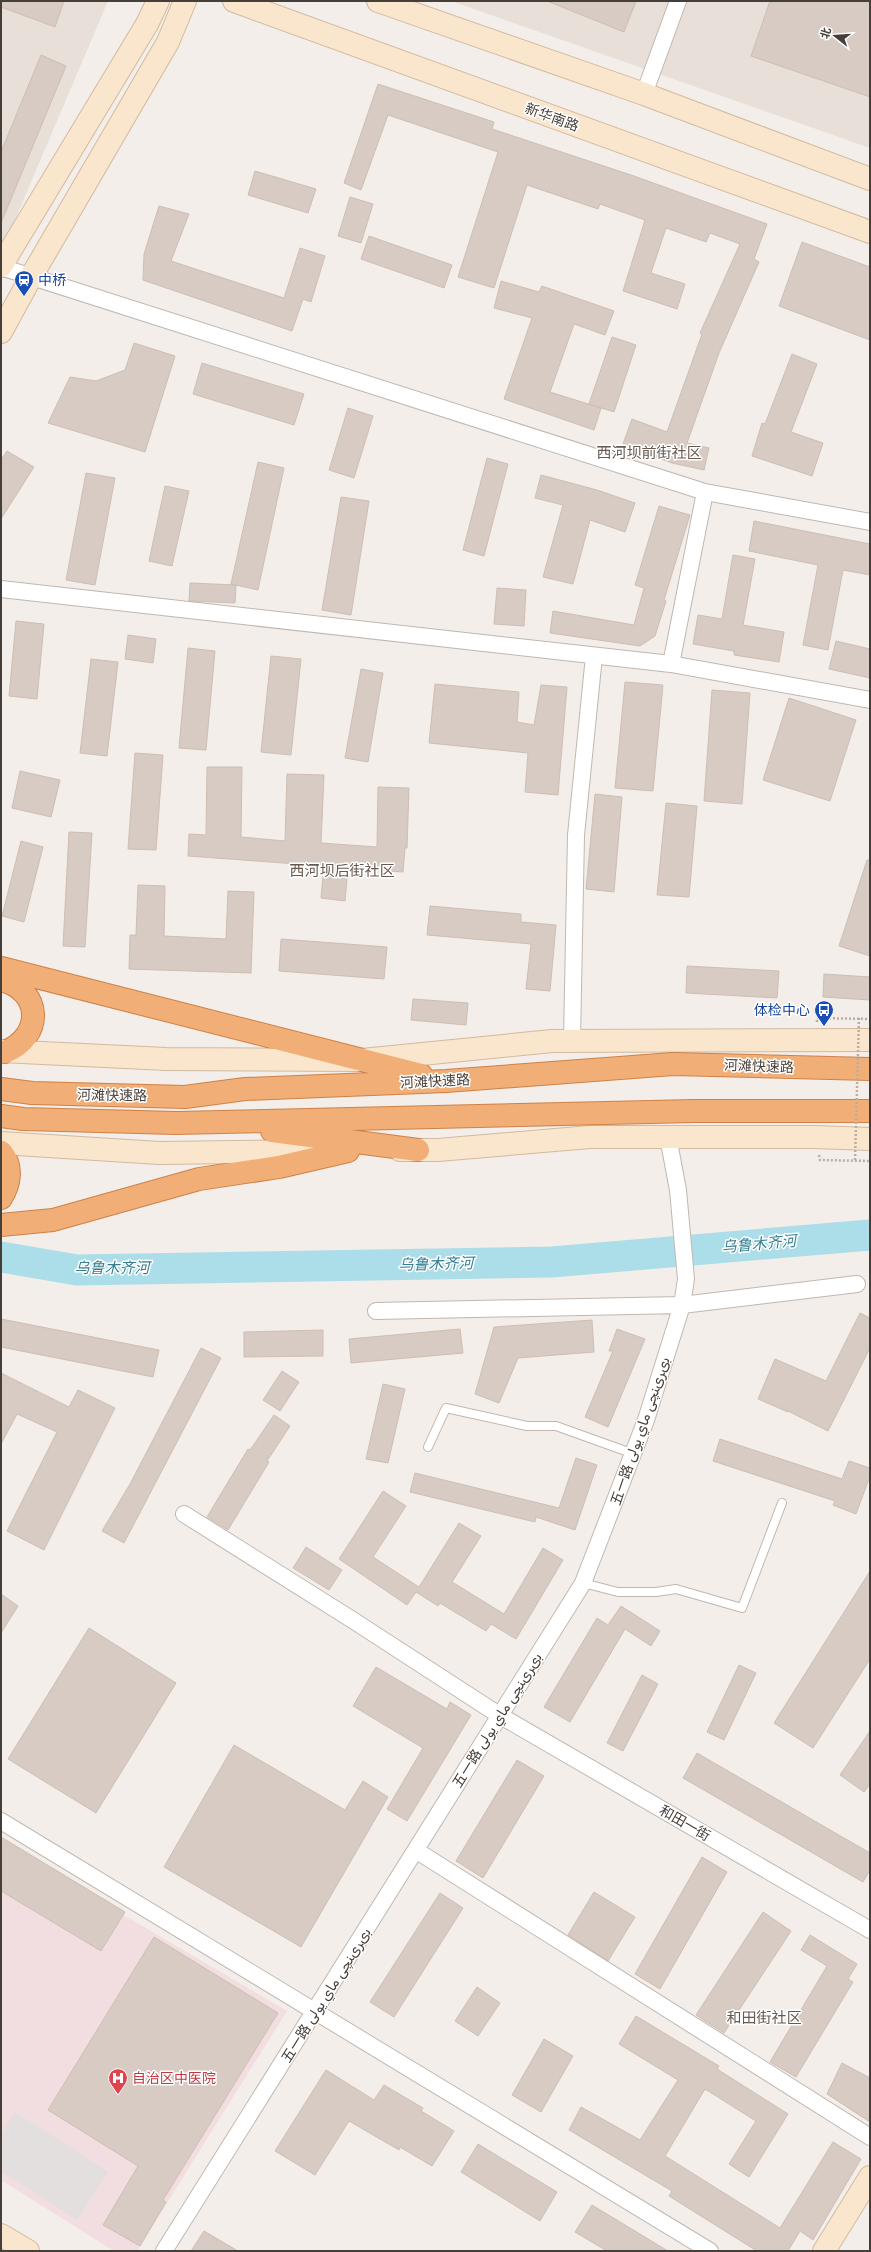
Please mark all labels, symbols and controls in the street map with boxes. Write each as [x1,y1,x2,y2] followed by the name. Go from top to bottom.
[815,16,855,56] north arrow
[818,26,834,40] text: 北
[523,100,581,135] street label: 新华南路
[13,269,35,297] station icon: 中桥
[38,272,66,289] place label: 中桥
[596,444,702,462] district label: 西河坝前街社区
[289,862,395,880] district label: 西河坝后街社区
[813,999,835,1027] bus stop icon: 体检中心
[754,1002,810,1019] place label: 体检中心
[724,1057,794,1076] street label: 河滩快速路
[400,1071,470,1092] street label: 河滩快速路
[77,1086,147,1105] street label: 河滩快速路
[721,1232,800,1256] water label: 乌鲁木齐河
[398,1254,477,1274] water label: 乌鲁木齐河
[74,1259,152,1277] water label: 乌鲁木齐河
[607,1355,675,1508] street label: 五一路 بىرىنچى ماي يولى
[449,1650,547,1791] street label: 五一路 بىرىنچى ماي يولى
[656,1802,713,1845] street label: 和田一街
[278,1925,376,2066] street label: 五一路 بىرىنچى ماي يولى
[726,2009,802,2027] district label: 和田街社区
[107,2067,129,2095] hospital icon: 自治区中医院
[132,2070,216,2087] place label: 自治区中医院

